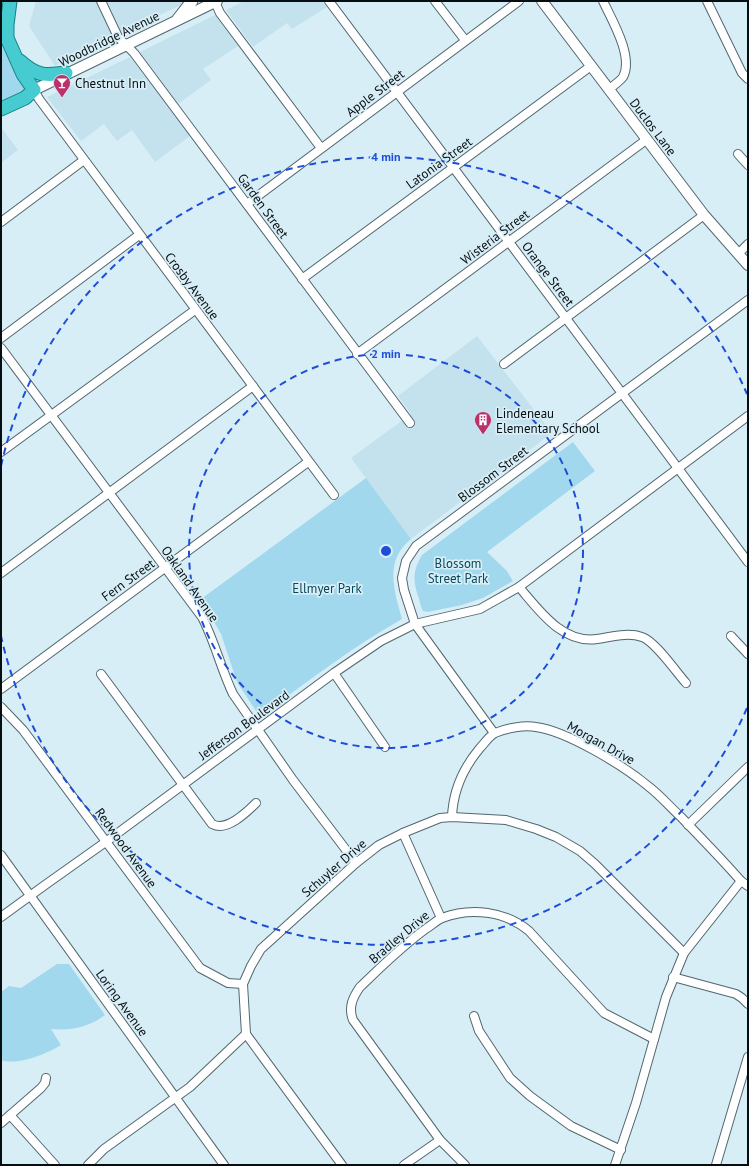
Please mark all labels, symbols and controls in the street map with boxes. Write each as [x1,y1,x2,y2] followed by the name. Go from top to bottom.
[56,7,162,71] street label: Woodbridge Avenue
[342,65,408,120] street label: Apple Street
[52,73,72,98] bar icon: Chestnut Inn
[75,75,146,92] place label: Chestnut Inn
[626,95,680,159] street label: Duclos Lane
[403,133,476,193] street label: Latonia Street
[371,149,401,164] text: 4 min
[234,170,293,242] street label: Garden Street
[457,205,533,268] street label: Wisteria Street
[518,238,578,310] street label: Orange Street
[161,249,223,323] street label: Crosby Avenue
[371,346,401,361] text: 2 min
[496,405,600,437] place label: Lindeneau Elementary School
[473,410,493,435] building icon: Lindeneau Elementary School
[455,442,532,506] street label: Blossom Street
[157,542,223,626] street label: Oakland Avenue
[379,544,393,558] centre of rings
[98,555,158,605] street label: Fern Street
[428,555,489,587] park label: Blossom Street Park
[292,580,362,597] park label: Ellmyer Park
[194,686,293,764] street label: Jefferson Boulevard
[564,717,638,769] street label: Morgan Drive
[91,805,161,891] street label: Redwood Avenue
[298,835,370,901] street label: Schuyler Drive
[365,907,433,967] street label: Bradley Drive
[92,966,152,1040] street label: Loring Avenue

